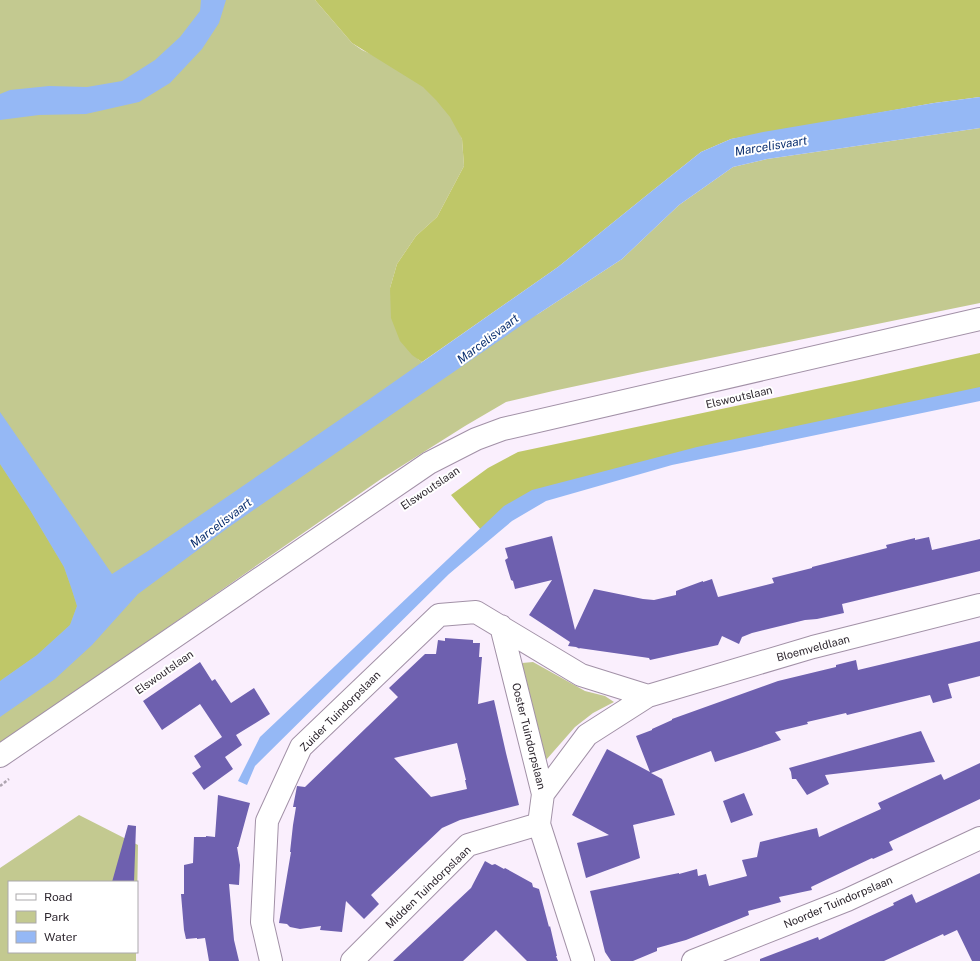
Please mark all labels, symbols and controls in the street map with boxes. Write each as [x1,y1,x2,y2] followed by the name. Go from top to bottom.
[734,133,809,159] water label: Marcelisvaart
[454,311,522,367] water label: Marcelisvaart
[704,383,774,411] street label: Elswoutslaan
[398,464,462,512] street label: Elswoutslaan
[187,495,255,551] water label: Marcelisvaart
[775,632,851,664] street label: Bloemveldlaan
[133,648,195,696] street label: Elswoutslaan
[297,668,383,754] street label: Zuider Tuindorpslaan
[510,681,548,791] street label: Ooster Tuindorpslaan
[383,843,473,931] street label: Midden Tuindorpslaan
[782,874,894,930] street label: Noorder Tuindorpslaan
[8,881,138,953] legend
[44,890,72,904] text: Road
[44,910,70,924] text: Park
[44,930,78,944] text: Water

